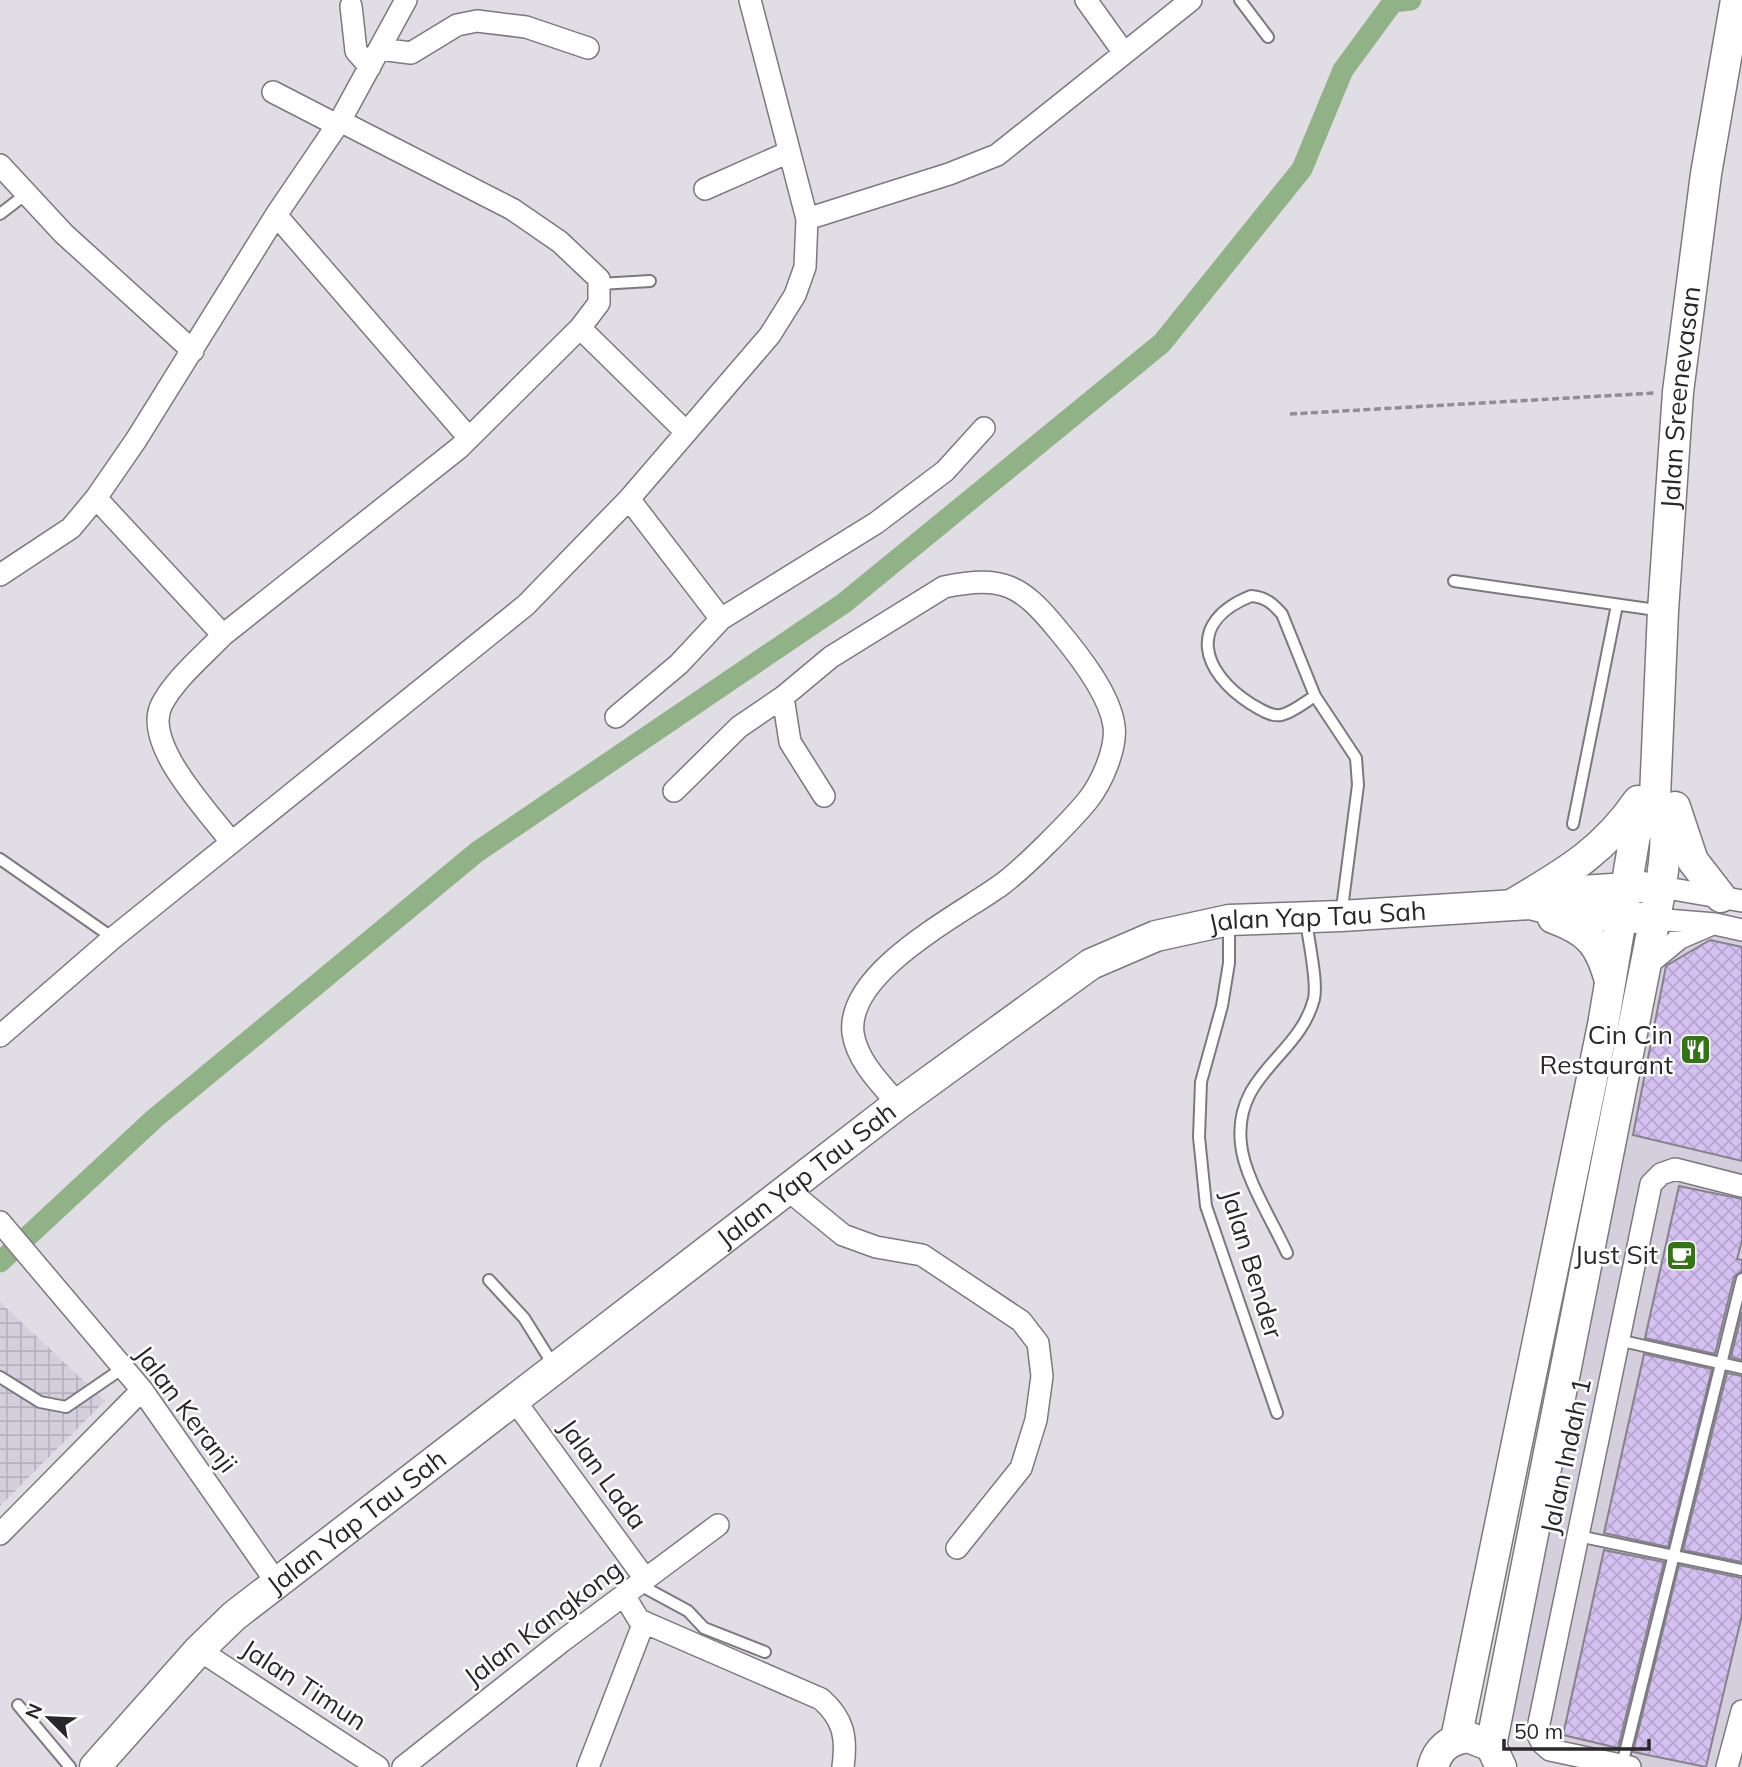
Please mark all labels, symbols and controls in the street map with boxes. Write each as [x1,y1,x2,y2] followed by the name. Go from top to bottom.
[1653,284,1707,510] street label: Jalan Sreenevasan
[1205,894,1427,940] street label: Jalan Yap Tau Sah
[1539,1018,1673,1081] place label: Cin Cin Restaurant
[1679,1033,1713,1067] restaurant icon: Cin Cin Restaurant
[710,1095,902,1254] street label: Jalan Yap Tau Sah
[1214,1185,1291,1343] street label: Jalan Bender
[1574,1238,1658,1271] place label: Just Sit
[1664,1238,1698,1272] cafe icon: Just Sit
[128,1339,245,1479] street label: Jalan Keranji
[1533,1375,1598,1537] street label: Jalan Indah 1
[552,1412,655,1536] street label: Jalan Lada
[260,1442,453,1601] street label: Jalan Yap Tau Sah
[457,1552,628,1693] street label: Jalan Kangkong
[235,1632,373,1737] street label: Jalan Timun
[14,1683,84,1753] north arrow
[20,1700,47,1723] text: N
[1504,1708,1649,1752] scale bar
[1514,1718,1563,1744] text: 50 m

